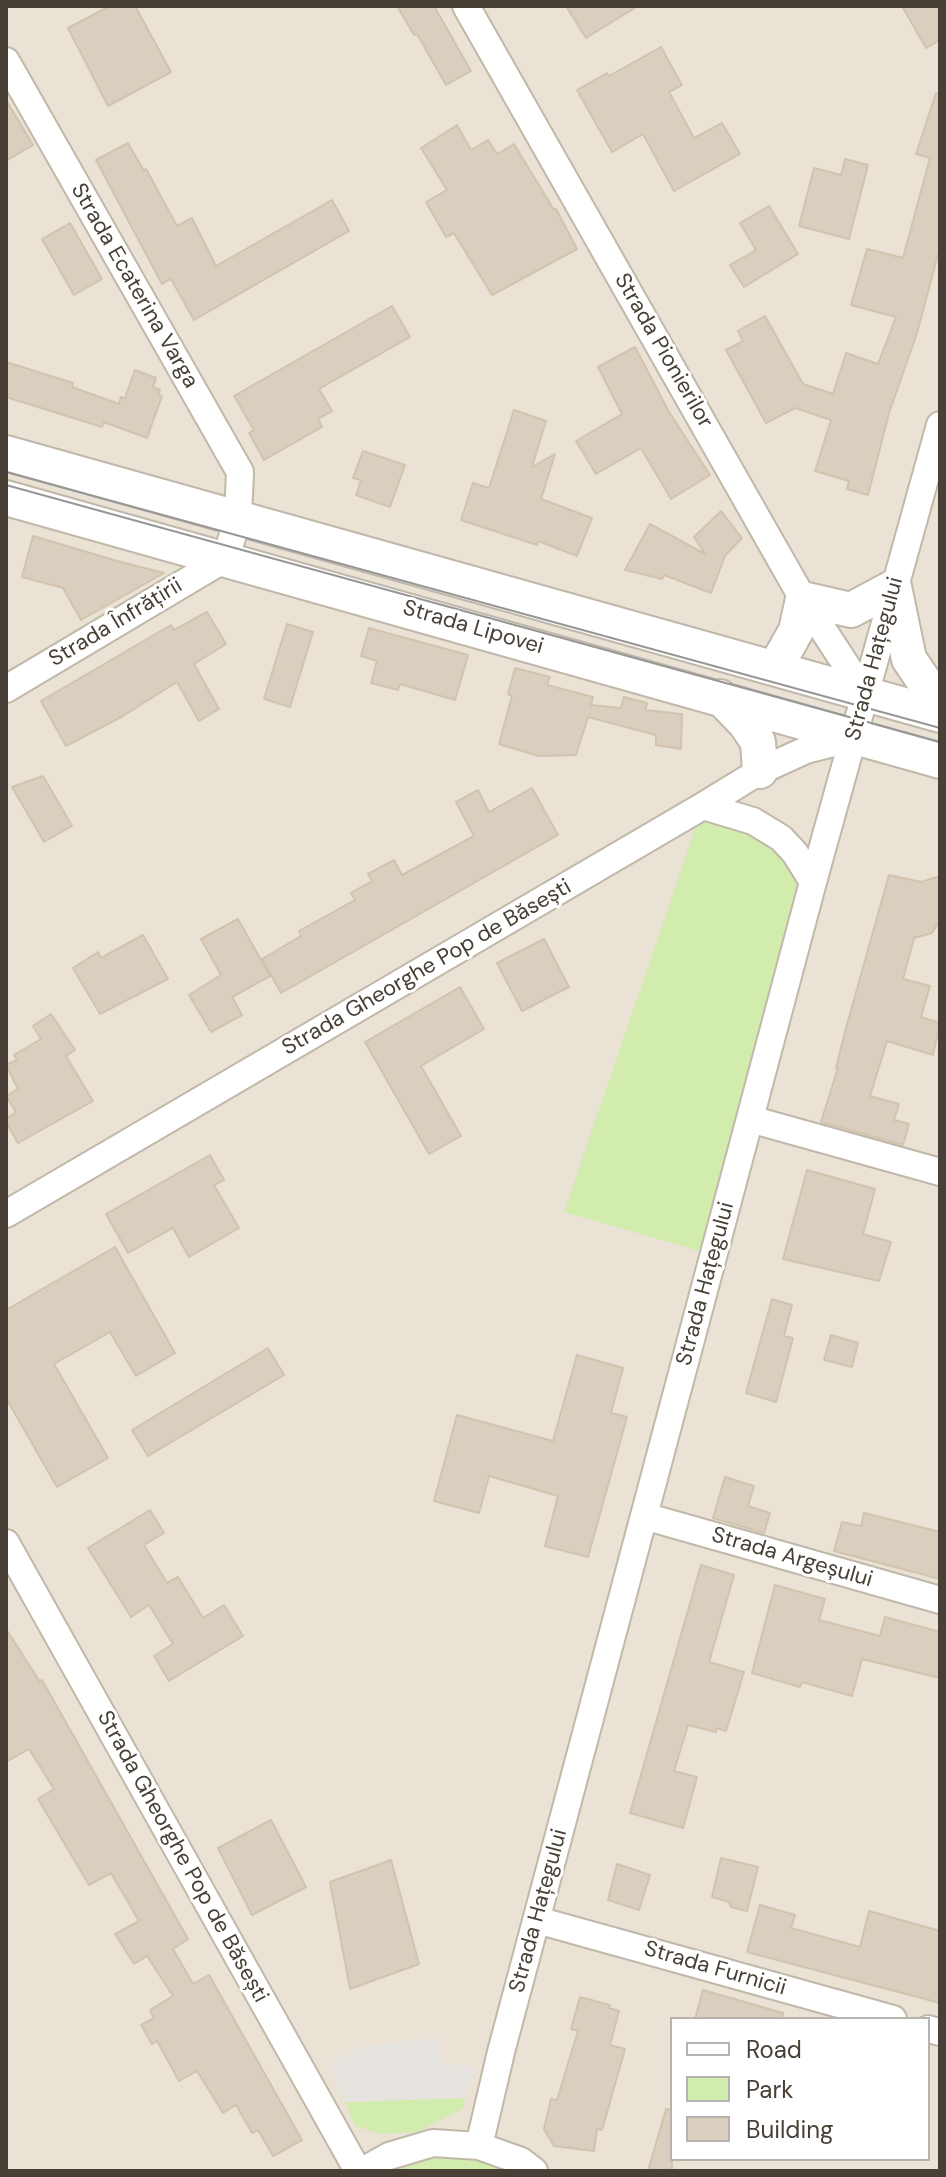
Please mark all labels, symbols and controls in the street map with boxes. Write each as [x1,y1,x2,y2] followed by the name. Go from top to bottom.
[65,179,203,393] street label: Strada Ecaterina Varga
[608,269,718,433] street label: Strada Pionierilor
[45,573,187,673] street label: Strada Înfrățirii
[840,574,910,744] street label: Strada Hațegului
[400,595,546,661] street label: Strada Lipovei
[278,874,576,1062] street label: Strada Gheorghe Pop de Băsești
[671,1199,741,1369] street label: Strada Hațegului
[708,1522,876,1594] street label: Strada Argeșului
[91,1707,273,2007] street label: Strada Gheorghe Pop de Băsești
[504,1826,574,1996] street label: Strada Hațegului
[641,1936,789,2002] street label: Strada Furnicii
[670,2017,930,2161] legend
[746,2034,802,2065] text: Road
[746,2074,793,2105] text: Park
[746,2114,833,2145] text: Building

